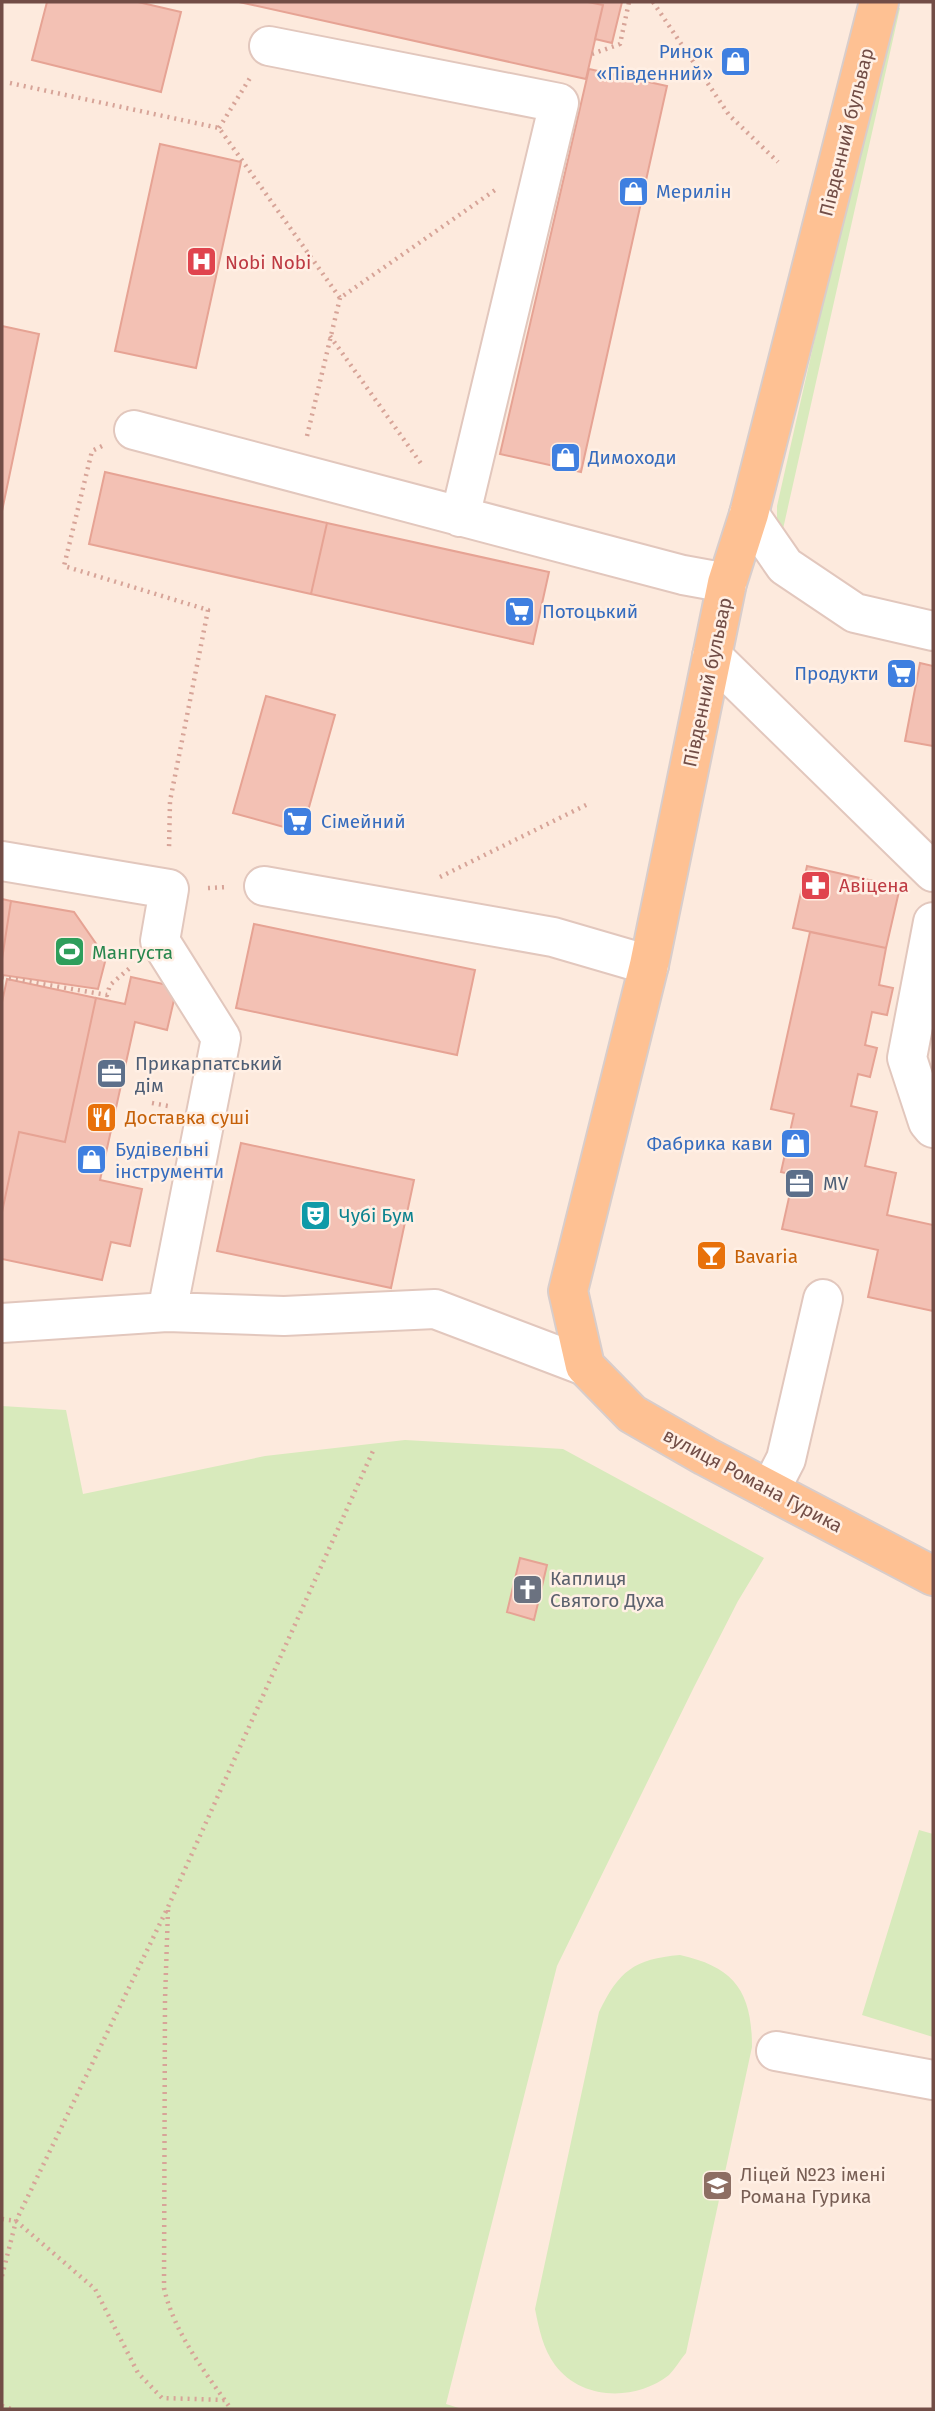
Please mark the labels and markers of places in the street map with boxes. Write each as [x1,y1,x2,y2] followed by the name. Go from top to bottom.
[596,40,713,85] place label: Ринок «Південний»
[719,45,753,79] shop icon: Ринок «Південний»
[616,174,650,208] shop icon: Мерилін
[656,180,731,203] place label: Мерилін
[185,245,219,279] hospital icon: Nobi Nobi
[225,251,311,274] place label: Nobi Nobi
[548,440,582,474] shop icon: Димоходи
[587,446,677,469] place label: Димоходи
[502,594,536,628] supermarket icon: Потоцький
[542,600,638,623] place label: Потоцький
[885,656,919,690] supermarket icon: Продукти
[794,662,879,685] place label: Продукти
[281,804,315,838] supermarket icon: Сімейний
[321,810,406,833] place label: Сімейний
[799,868,833,902] pharmacy icon: Авіцена
[839,874,909,897] place label: Авіцена
[52,935,86,969] sports icon: Мангуста
[92,941,173,964] place label: Мангуста
[135,1052,283,1097] place label: Прикарпатський дім
[95,1057,129,1091] office icon: Прикарпатський дім
[85,1100,119,1134] restaurant icon: Доставка суші
[124,1106,250,1129] place label: Доставка суші
[779,1126,813,1160] shop icon: Фабрика кави
[647,1132,773,1155] place label: Фабрика кави
[115,1138,224,1183] place label: Будівельні інструменти
[75,1143,109,1177] shop icon: Будівельні інструменти
[783,1166,817,1200] office icon: MV
[823,1172,849,1195] place label: MV
[299,1198,333,1232] theatre icon: Чубі Бум
[339,1204,414,1227] place label: Чубі Бум
[694,1239,728,1273] bar icon: Bavaria
[734,1245,798,1268] place label: Bavaria
[550,1567,665,1612] place label: Каплиця Святого Духа
[510,1572,544,1606] church icon: Каплиця Святого Духа
[740,2163,886,2208] place label: Ліцей №23 імені Романа Гурика
[700,2168,734,2202] school or university icon: Ліцей №23 імені Романа Гурика

